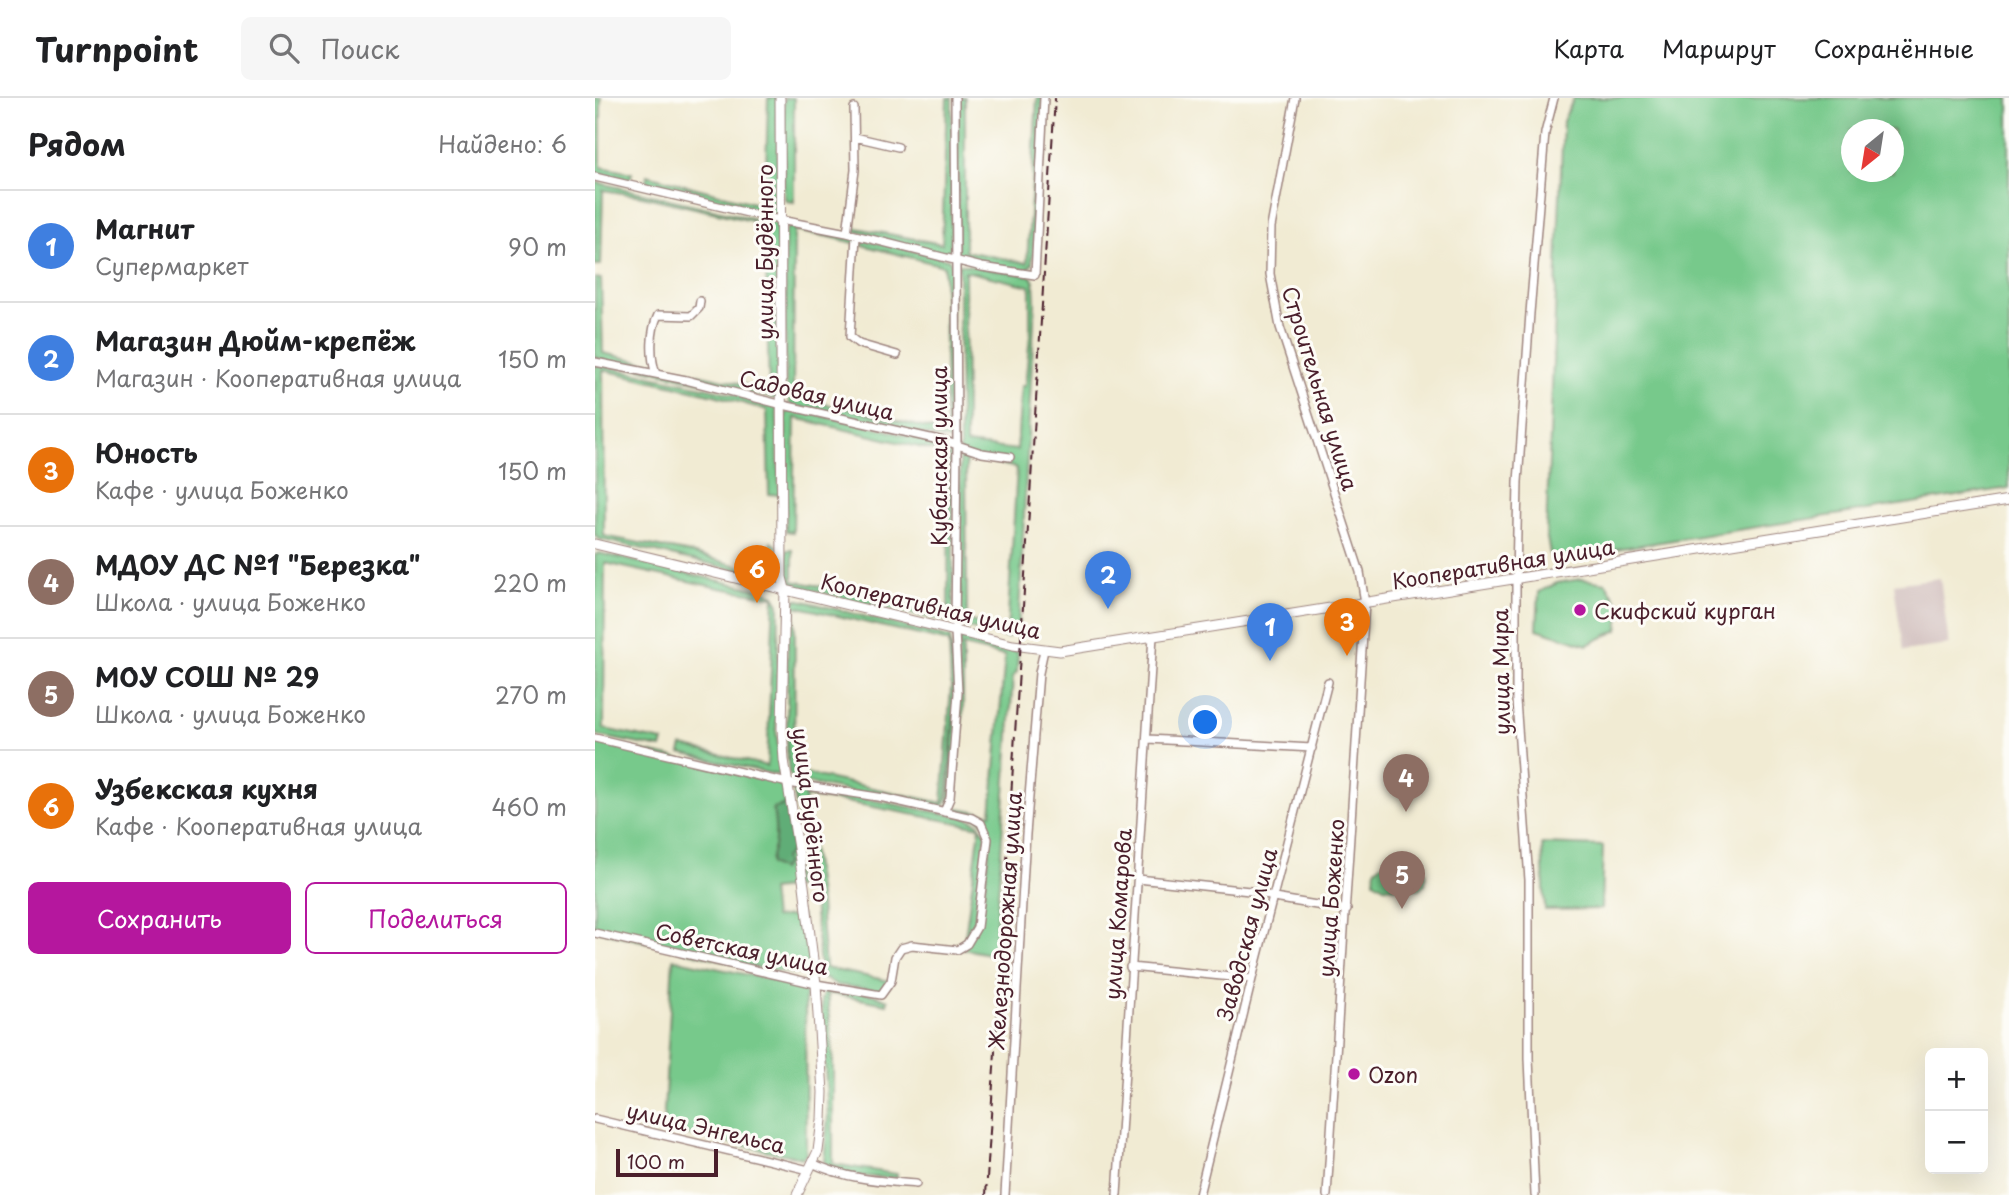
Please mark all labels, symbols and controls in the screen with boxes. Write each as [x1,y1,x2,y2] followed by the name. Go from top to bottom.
[241,17,731,80] search box
[35,23,199,73] text: Turnpoint
[265,29,303,67] icon: search
[321,29,399,68] text: Поиск
[1553,30,1624,66] text: Карта
[1662,30,1776,66] text: Маршрут
[1814,30,1974,66] text: Сохранённые
[1841,119,1904,182] north arrow
[28,121,126,166] text: Рядом
[438,126,567,161] text: Найдено: 6
[748,164,780,340] street label: улица Будённого
[95,209,194,248] text: Магнит
[46,229,57,264] text: 1
[508,229,567,264] text: 90 m
[95,248,249,283] text: Супермаркет
[1275,282,1368,495] street label: Строительная улица
[95,321,416,360] text: Магазин Дюйм-крепёж
[43,341,59,376] text: 2
[498,341,567,376] text: 150 m
[95,360,461,395] text: Магазин · Кооперативная улица
[736,361,898,428] street label: Садовая улица
[922,365,954,546] street label: Кубанская улица
[95,433,198,472] text: Юность
[43,453,59,488] text: 3
[498,453,567,488] text: 150 m
[95,472,349,507] text: Кафе · улица Боженко
[1389,529,1617,596] street label: Кооперативная улица
[95,545,420,584] text: МДОУ ДС №1 "Березка"
[734,545,780,603] pin: 6
[1085,551,1131,609] pin: 2
[818,564,1045,646] street label: Кооперативная улица
[43,565,59,600] text: 4
[493,565,567,600] text: 220 m
[95,584,366,619] text: Школа · улица Боженко
[1594,594,1776,626] place label: Скифский курган
[1324,598,1370,656] pin: 3
[1572,602,1588,618] marker: Скифский курган
[1247,603,1293,661] pin: 1
[1483,608,1517,736] street label: улица Мира
[95,657,319,696] text: МОУ СОШ № 29
[44,677,58,712] text: 5
[495,677,567,712] text: 270 m
[95,696,366,731] text: Школа · улица Боженко
[1188,705,1222,739] your location
[785,726,839,904] street label: улица Будённого
[1383,754,1429,812] pin: 4
[95,769,318,808] text: Узбекская кухня
[43,789,59,824] text: 6
[492,789,567,824] text: 460 m
[979,790,1029,1051] street label: Железнодорожная улица
[95,808,422,843] text: Кафе · Кооперативная улица
[1308,818,1352,978] street label: улица Боженко
[1095,827,1139,1001] street label: улица Комарова
[1208,843,1285,1024] street label: Заводская улица
[1379,851,1425,909] pin: 5
[28,882,291,954] button: Сохранить
[305,882,567,954] button: Поделиться
[652,914,832,982] street label: Советская улица
[1925,1048,1988,1174] map controls
[1925,1048,1988,1111] button: +
[1368,1058,1418,1090] place label: Ozon
[1346,1066,1362,1082] marker: Ozon
[624,1093,788,1161] street label: улица Энгельса
[1925,1111,1988,1174] button: −
[616,1146,717,1178] scale bar
[627,1147,685,1175] text: 100 m

